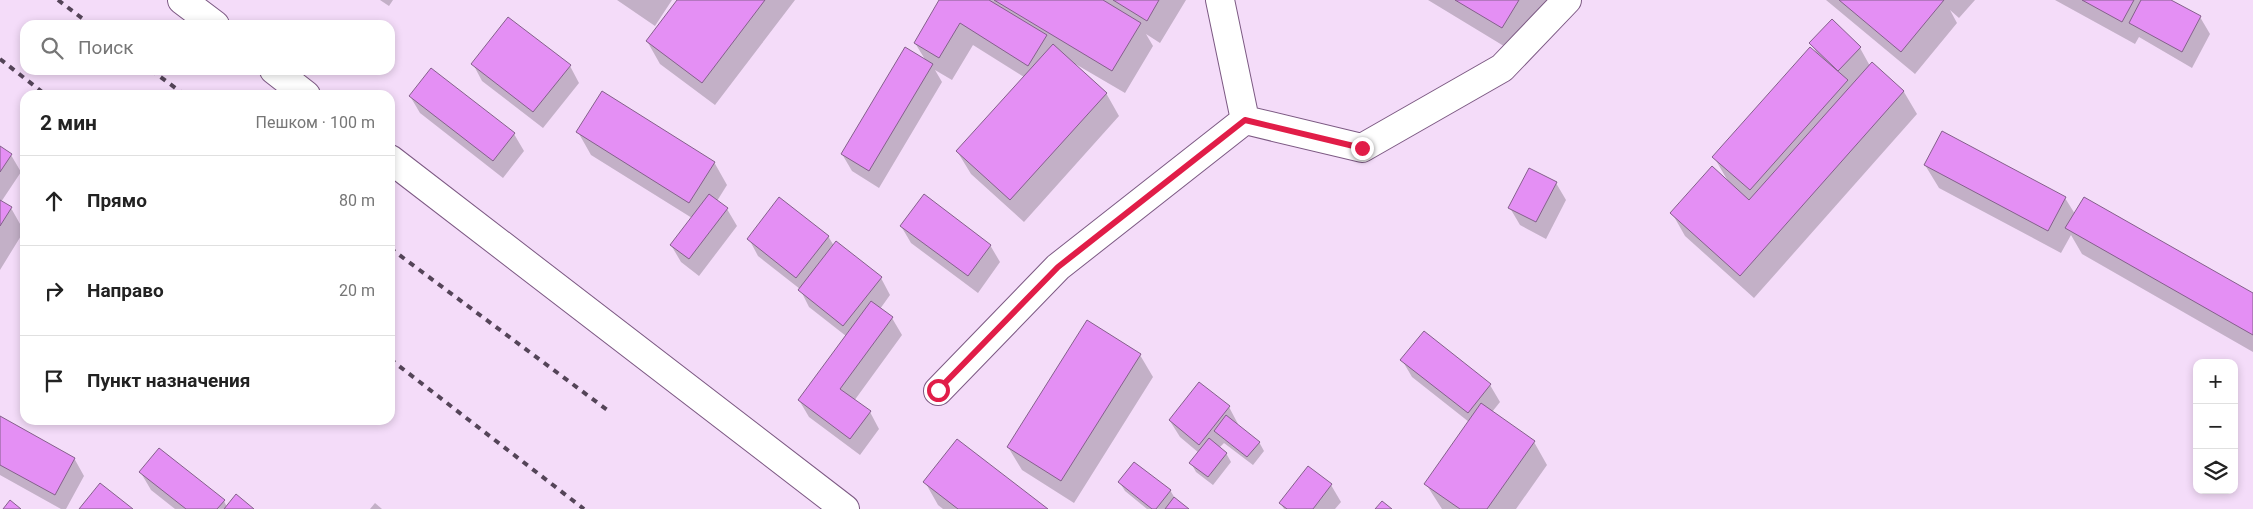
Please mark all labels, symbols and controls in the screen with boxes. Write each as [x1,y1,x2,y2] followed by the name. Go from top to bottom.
[20,20,395,75] search box
[38,34,66,62] icon: search
[78,36,134,59] text: Поиск
[40,111,97,135] text: 2 мин
[256,113,375,132] text: Пешком · 100 m
[1351,137,1374,160] route end
[40,187,68,215] icon: ahead
[87,189,147,212] text: Прямо
[339,191,375,210] text: 80 m
[40,277,68,305] icon: right
[87,279,164,302] text: Направо
[339,281,375,300] text: 20 m
[2193,359,2238,494] map controls
[2193,359,2238,404] button: +
[40,367,68,395] icon: arrive
[87,369,250,392] text: Пункт назначения
[927,379,950,402] route start
[2193,404,2238,449] button: −
[2193,449,2238,494] button: layers

